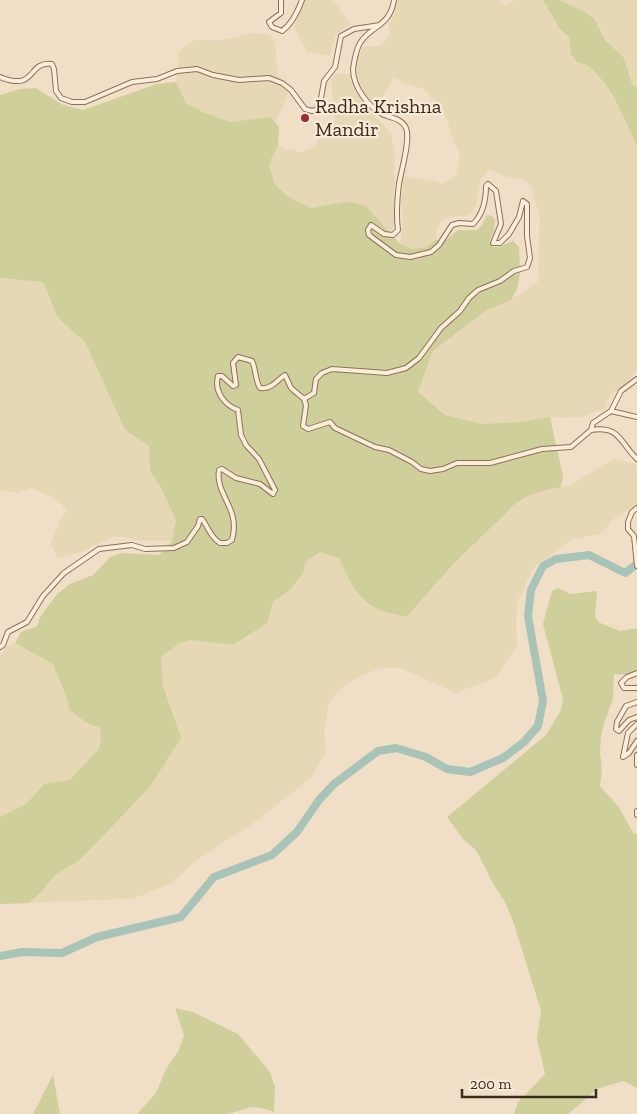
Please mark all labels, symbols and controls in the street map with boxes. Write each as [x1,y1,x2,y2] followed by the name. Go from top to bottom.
[315,94,442,141] place label: Radha Krishna Mandir
[299,112,311,124] marker: Radha Krishna Mandir
[462,1066,596,1098] scale bar
[470,1075,511,1093] text: 200 m

